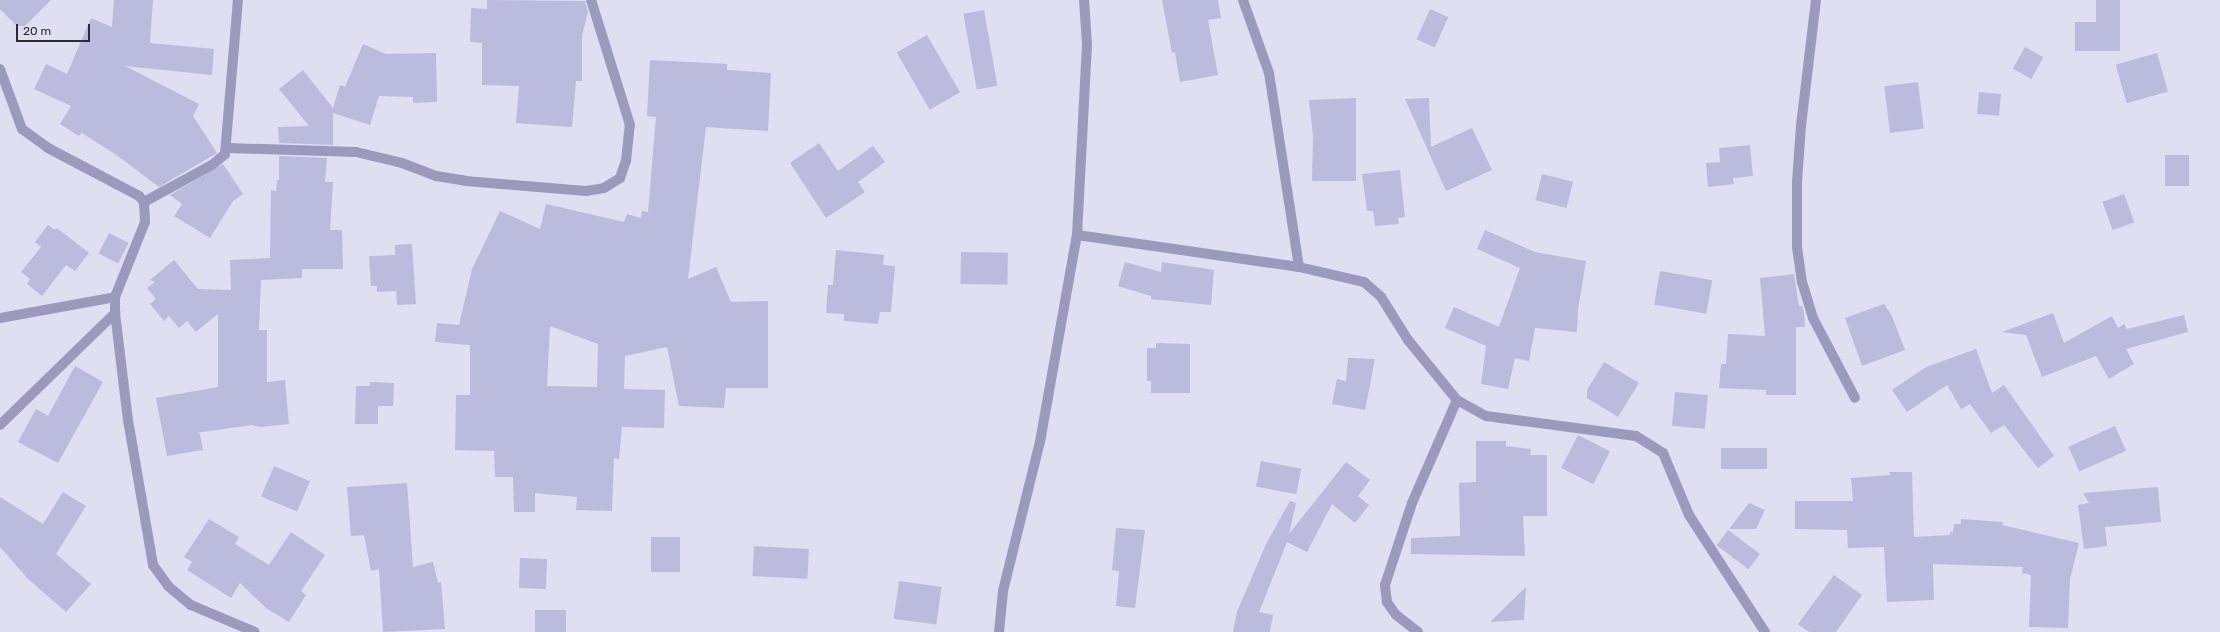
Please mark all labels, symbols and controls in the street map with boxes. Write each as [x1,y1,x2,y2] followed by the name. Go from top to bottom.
[18,16,92,42] scale bar
[23,24,51,38] text: 20 m

